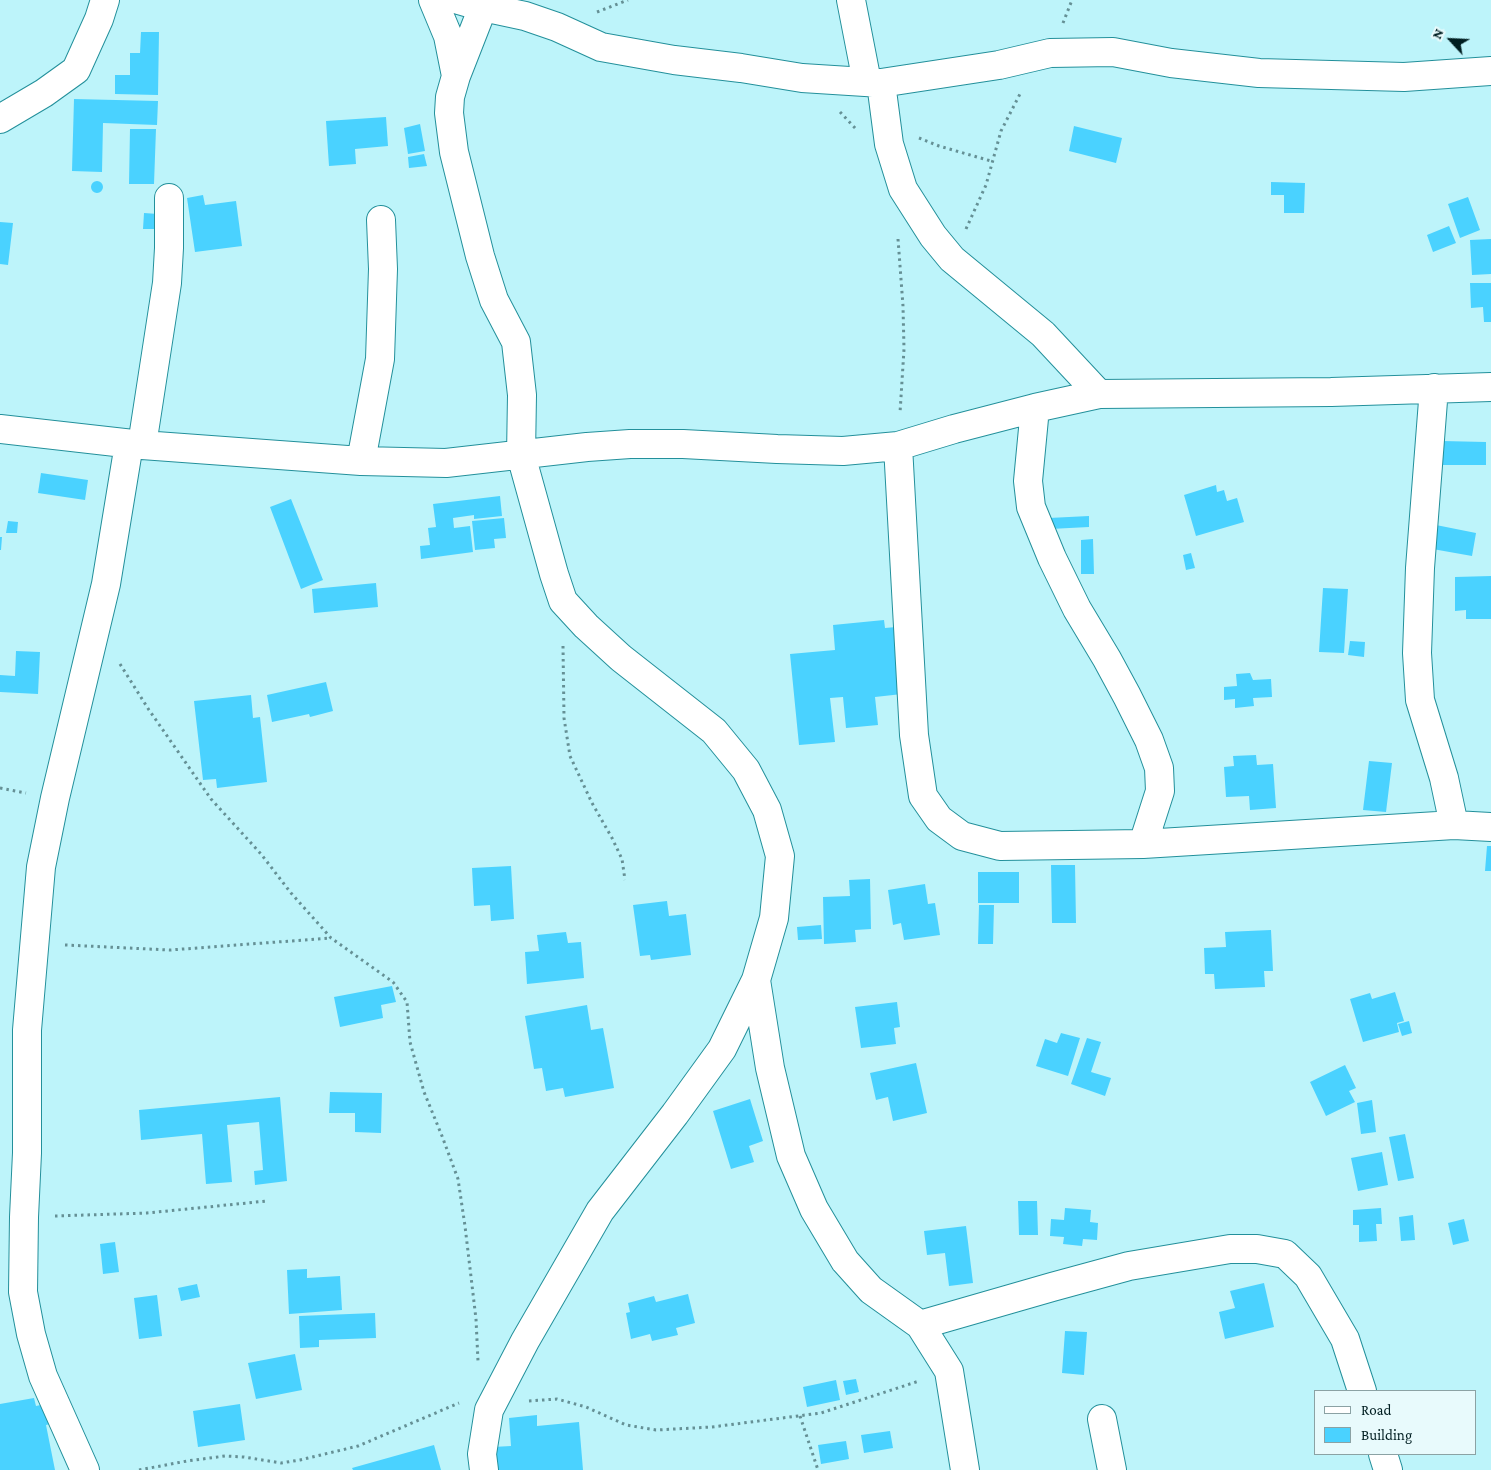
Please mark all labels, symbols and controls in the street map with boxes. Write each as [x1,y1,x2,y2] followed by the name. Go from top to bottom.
[1426,15,1476,65] north arrow
[1428,26,1447,41] text: N
[1314,1390,1476,1455] legend
[1361,1402,1391,1418] text: Road
[1361,1427,1412,1443] text: Building

